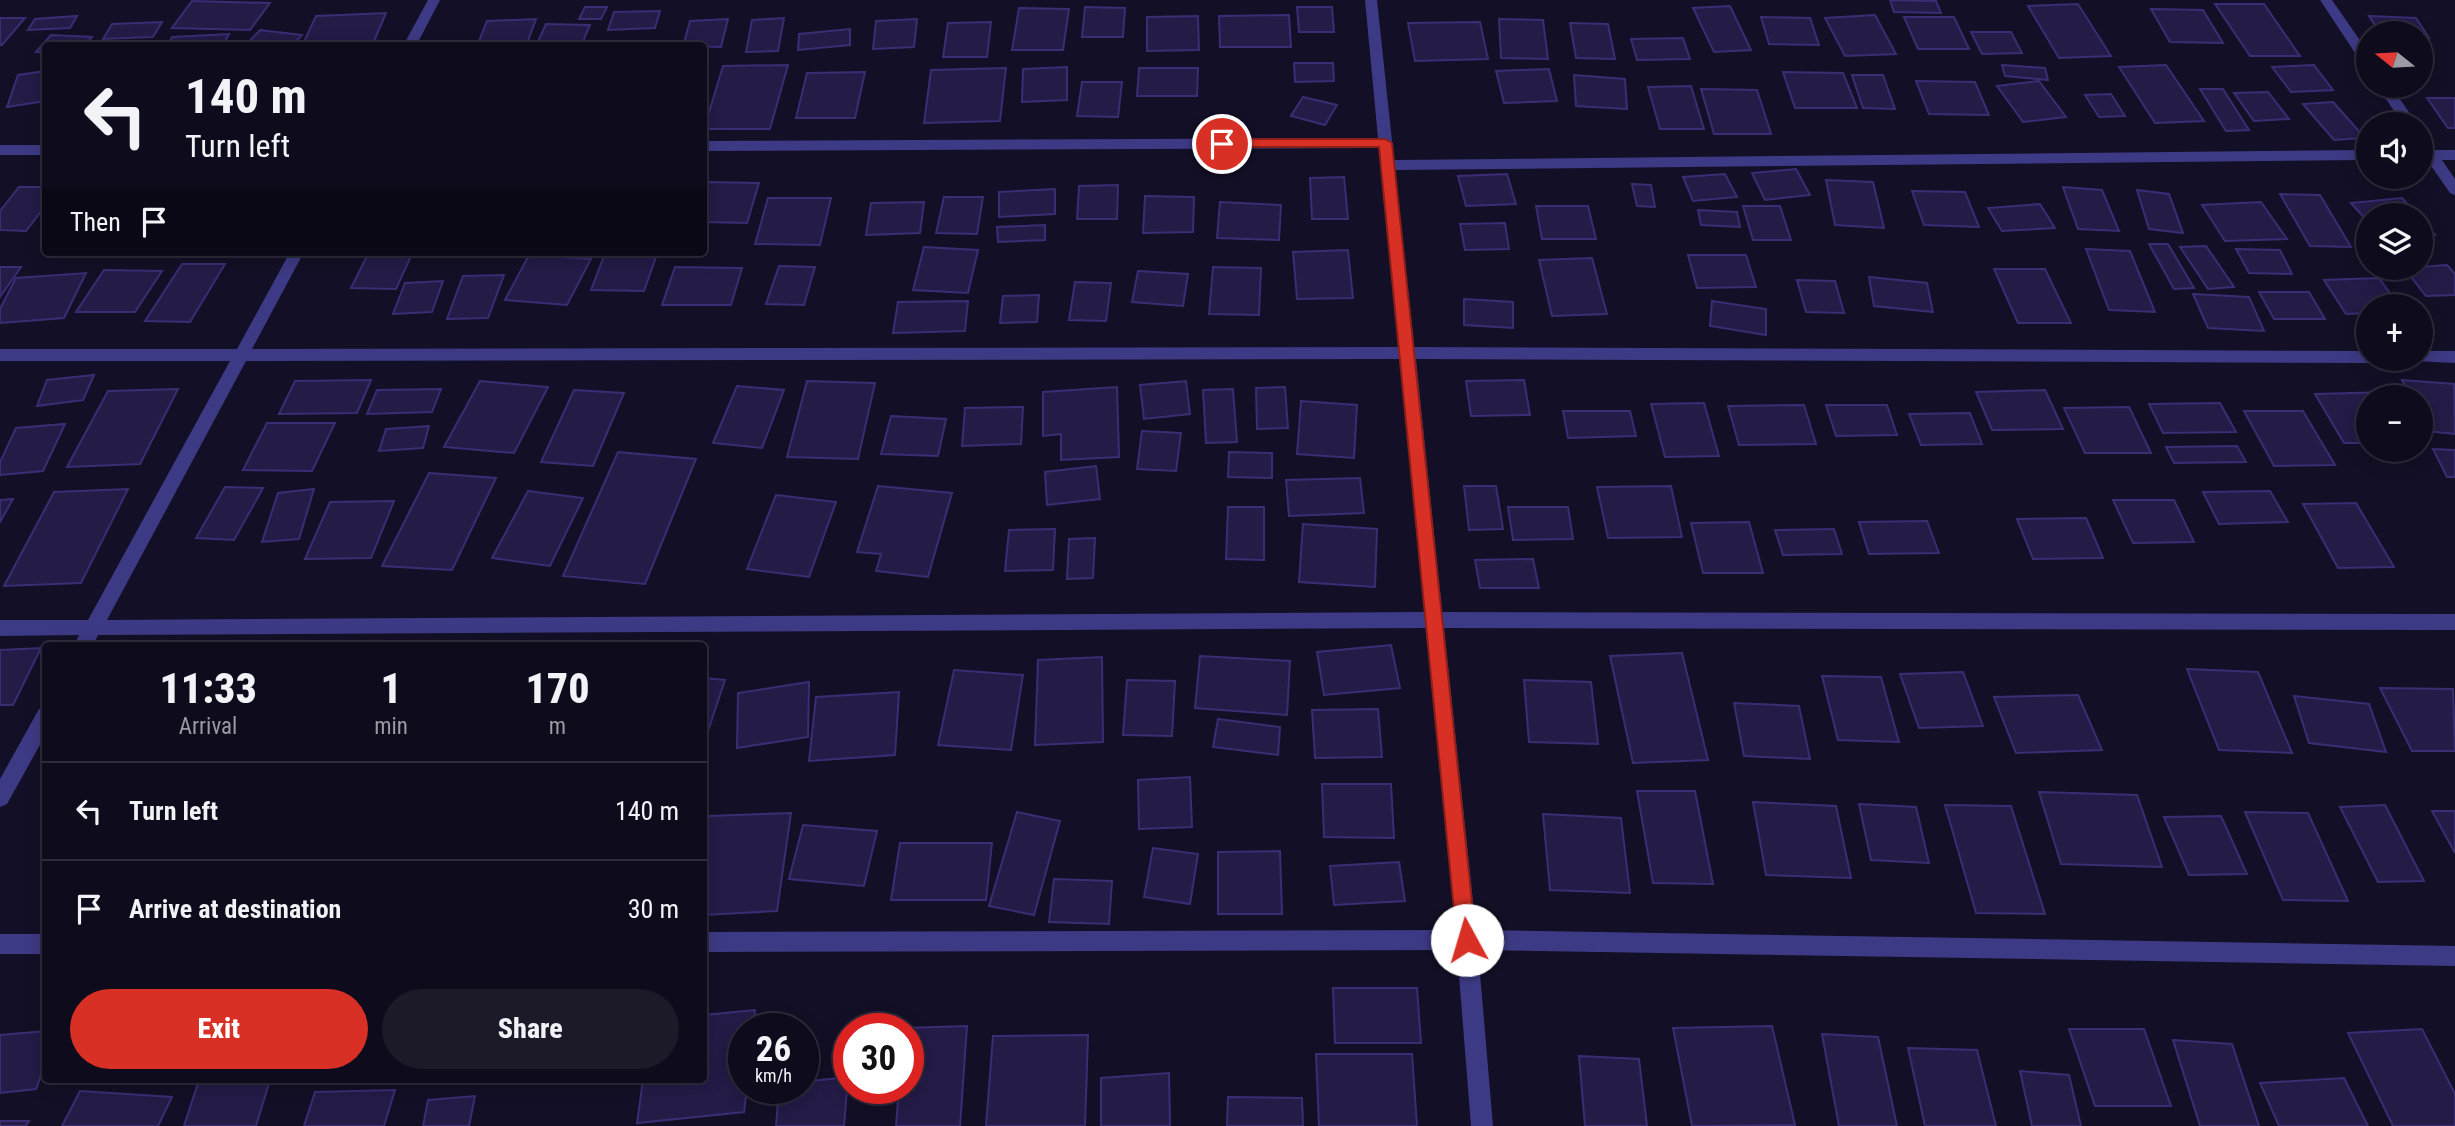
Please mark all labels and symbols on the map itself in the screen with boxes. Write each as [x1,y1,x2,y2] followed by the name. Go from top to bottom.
[2356,21,2432,98] north arrow
[1192,114,1252,174] pin
[1430,903,1504,977] position arrow
[833,1013,924,1104] speed limit sign: 30

